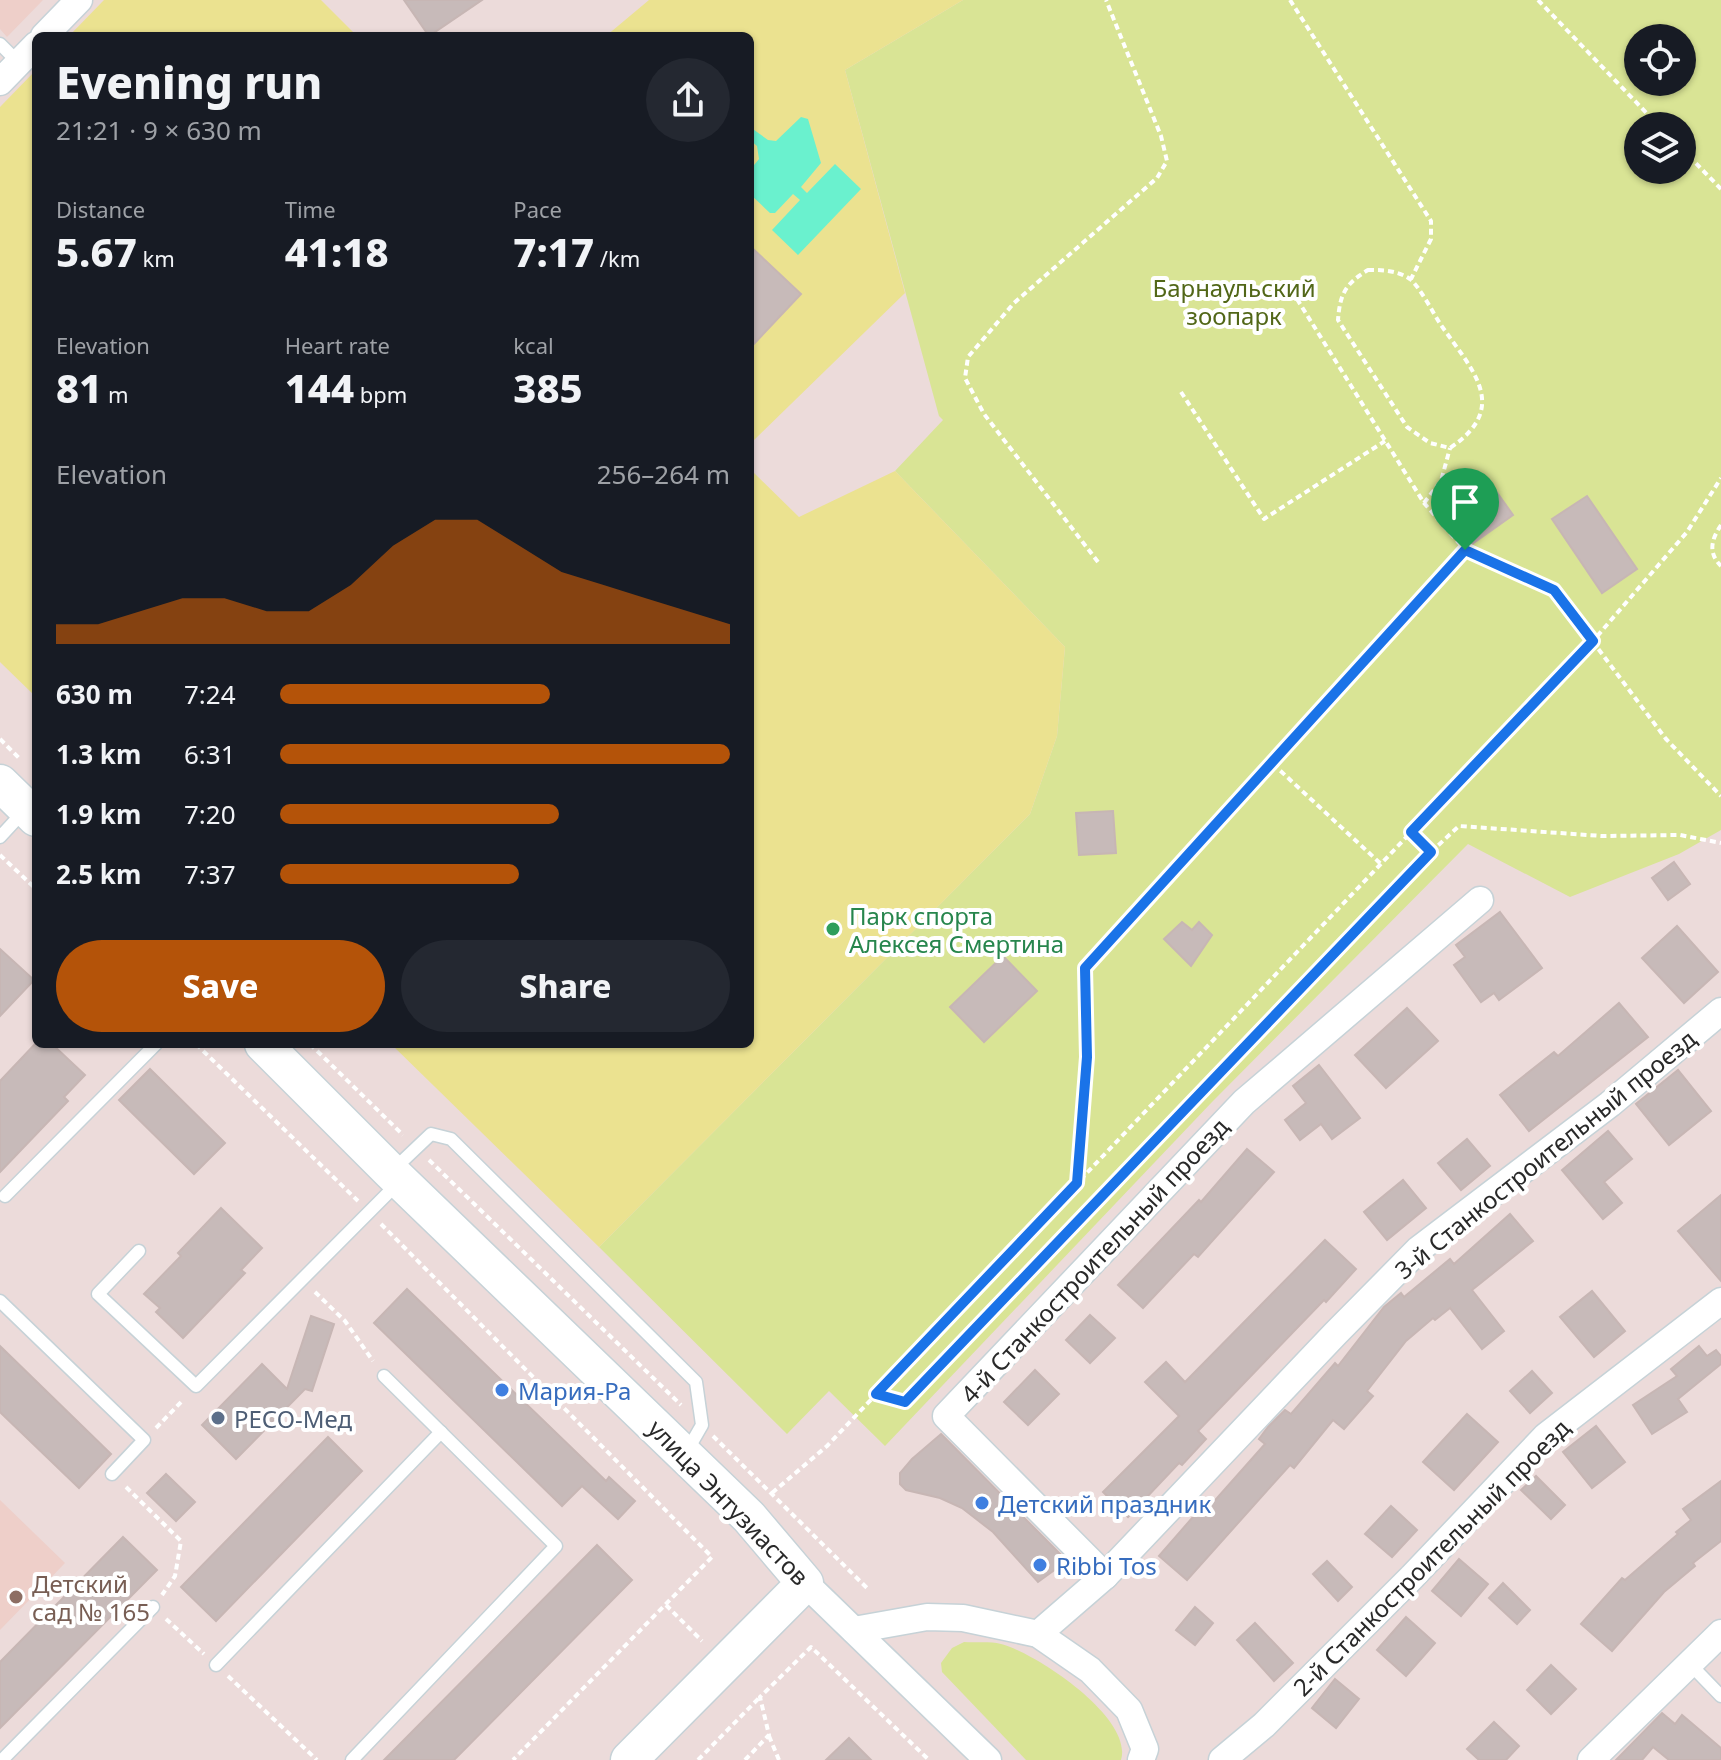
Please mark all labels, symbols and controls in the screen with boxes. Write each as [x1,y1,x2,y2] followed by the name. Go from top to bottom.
[1624,24,1696,184] map controls
[1624,24,1696,96] button: locate
[56,52,322,112] text: Evening run
[646,58,730,142] button: share
[56,112,262,148] text: 21:21 · 9 × 630 m
[1624,112,1696,184] button: layers
[56,194,145,224] text: Distance
[285,194,336,224] text: Time
[513,194,562,224] text: Pace
[56,224,137,279] text: 5.67
[285,224,389,279] text: 41:18
[513,224,594,279] text: 7:17
[137,243,175,273] text: km
[594,243,640,273] text: /km
[1152,271,1316,332] park label: Барнаульский зоопарк
[56,330,150,360] text: Elevation
[285,330,390,360] text: Heart rate
[513,330,554,360] text: kcal
[56,360,102,415] text: 81
[285,360,354,415] text: 144
[513,360,583,415] text: 385
[102,379,129,409] text: m
[354,379,407,409] text: bpm
[56,456,167,492] text: Elevation
[597,456,730,492] text: 256–264 m
[1431,468,1499,550] pin
[1443,480,1487,524] icon: arrive
[56,676,133,712] text: 630 m
[184,676,236,712] text: 7:24
[56,736,141,772] text: 1.3 km
[184,736,236,772] text: 6:31
[56,796,141,832] text: 1.9 km
[184,796,236,832] text: 7:20
[56,856,141,892] text: 2.5 km
[184,856,236,892] text: 7:37
[849,899,1064,960] place label: Парк спорта Алексея Смертина
[824,920,842,938] marker: Парк спорта Алексея Смертина
[56,940,385,1032] button: Save
[401,940,730,1032] button: Share
[1387,1022,1703,1286] street label: 3-й Станкостроительный проезд
[953,1110,1236,1410] street label: 4-й Станкостроительный проезд
[518,1374,631,1407] place label: Мария-Ра
[493,1381,511,1399] marker: Мария-Ра
[234,1402,352,1435] place label: РЕСО-Мед
[209,1409,227,1427] marker: РЕСО-Мед
[1285,1411,1577,1703] street label: 2-й Станкостроительный проезд
[641,1412,817,1592] street label: улица Энтузиастов
[998,1487,1211,1520] place label: Детский праздник
[973,1494,991,1512] marker: Детский праздник
[1056,1549,1157,1582] place label: Ribbi Tos
[1031,1556,1049,1574] marker: Ribbi Tos
[32,1567,150,1628] place label: Детский сад № 165
[7,1588,25,1606] marker: Детский сад № 165

